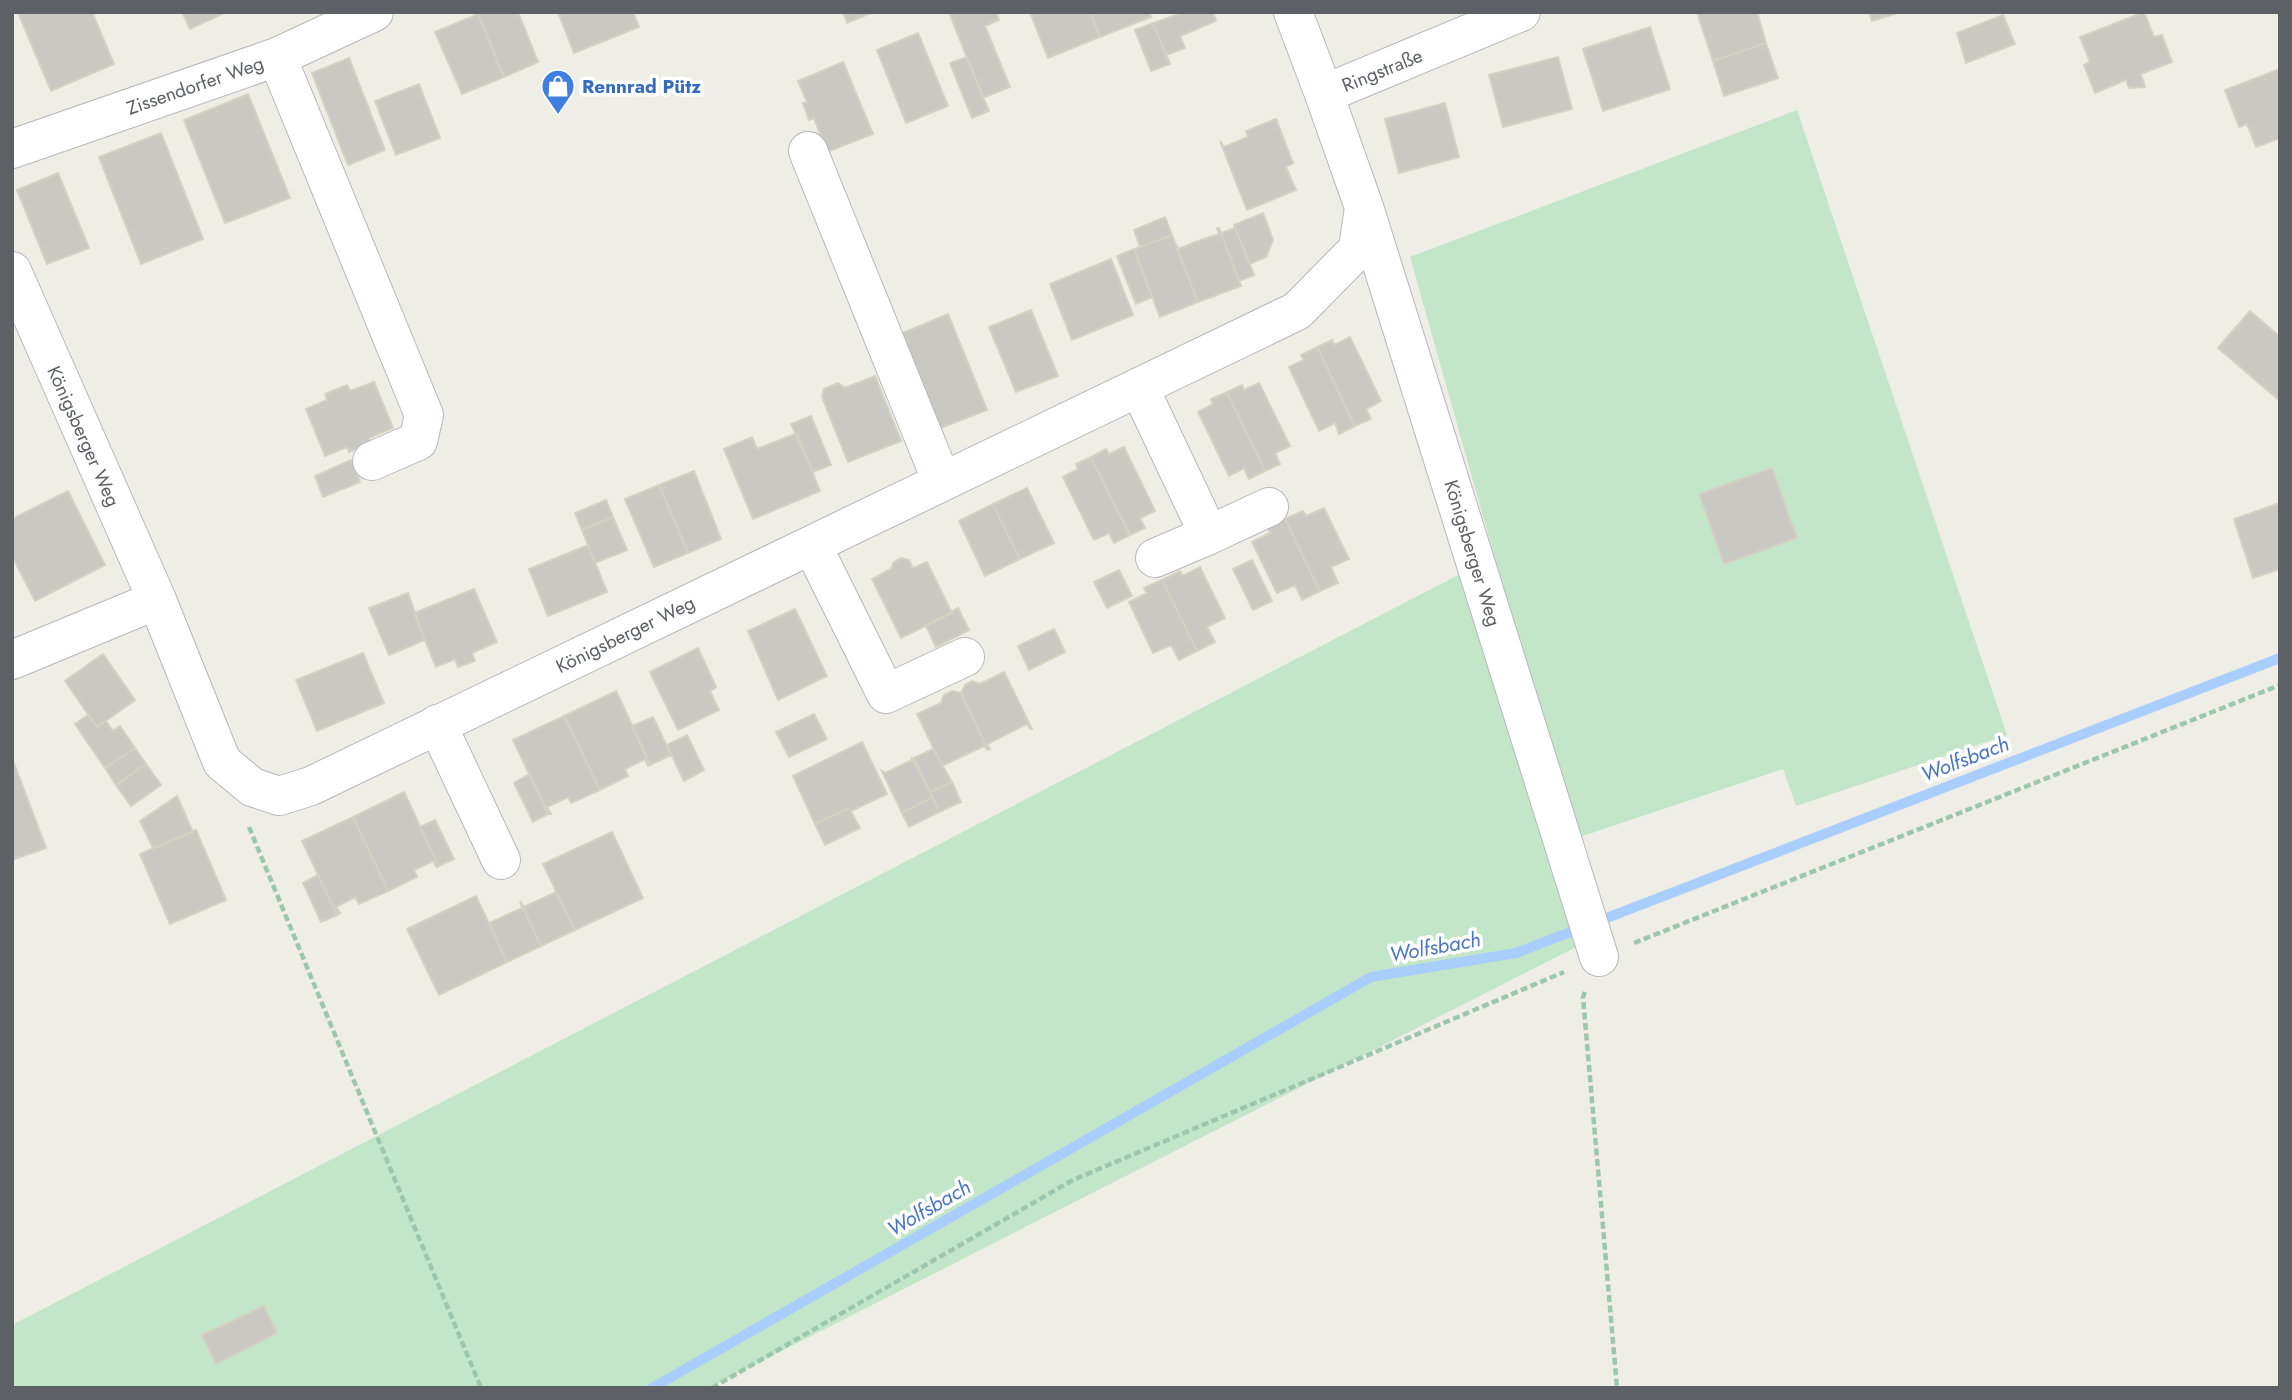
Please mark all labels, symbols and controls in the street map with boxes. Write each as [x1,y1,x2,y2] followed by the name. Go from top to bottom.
[1338,42,1427,99] street label: Ringstraße
[123,49,267,122] street label: Zissendorfer Weg
[539,67,577,116] shop icon: Rennrad Pütz
[582,73,701,100] place label: Rennrad Pütz
[40,361,127,511] street label: Königsberger Weg
[1437,477,1508,630] street label: Königsberger Weg
[551,589,699,680] street label: Königsberger Weg
[1917,729,2013,789] water label: Wolfsbach
[1387,924,1483,970] water label: Wolfsbach
[882,1172,976,1244] water label: Wolfsbach

